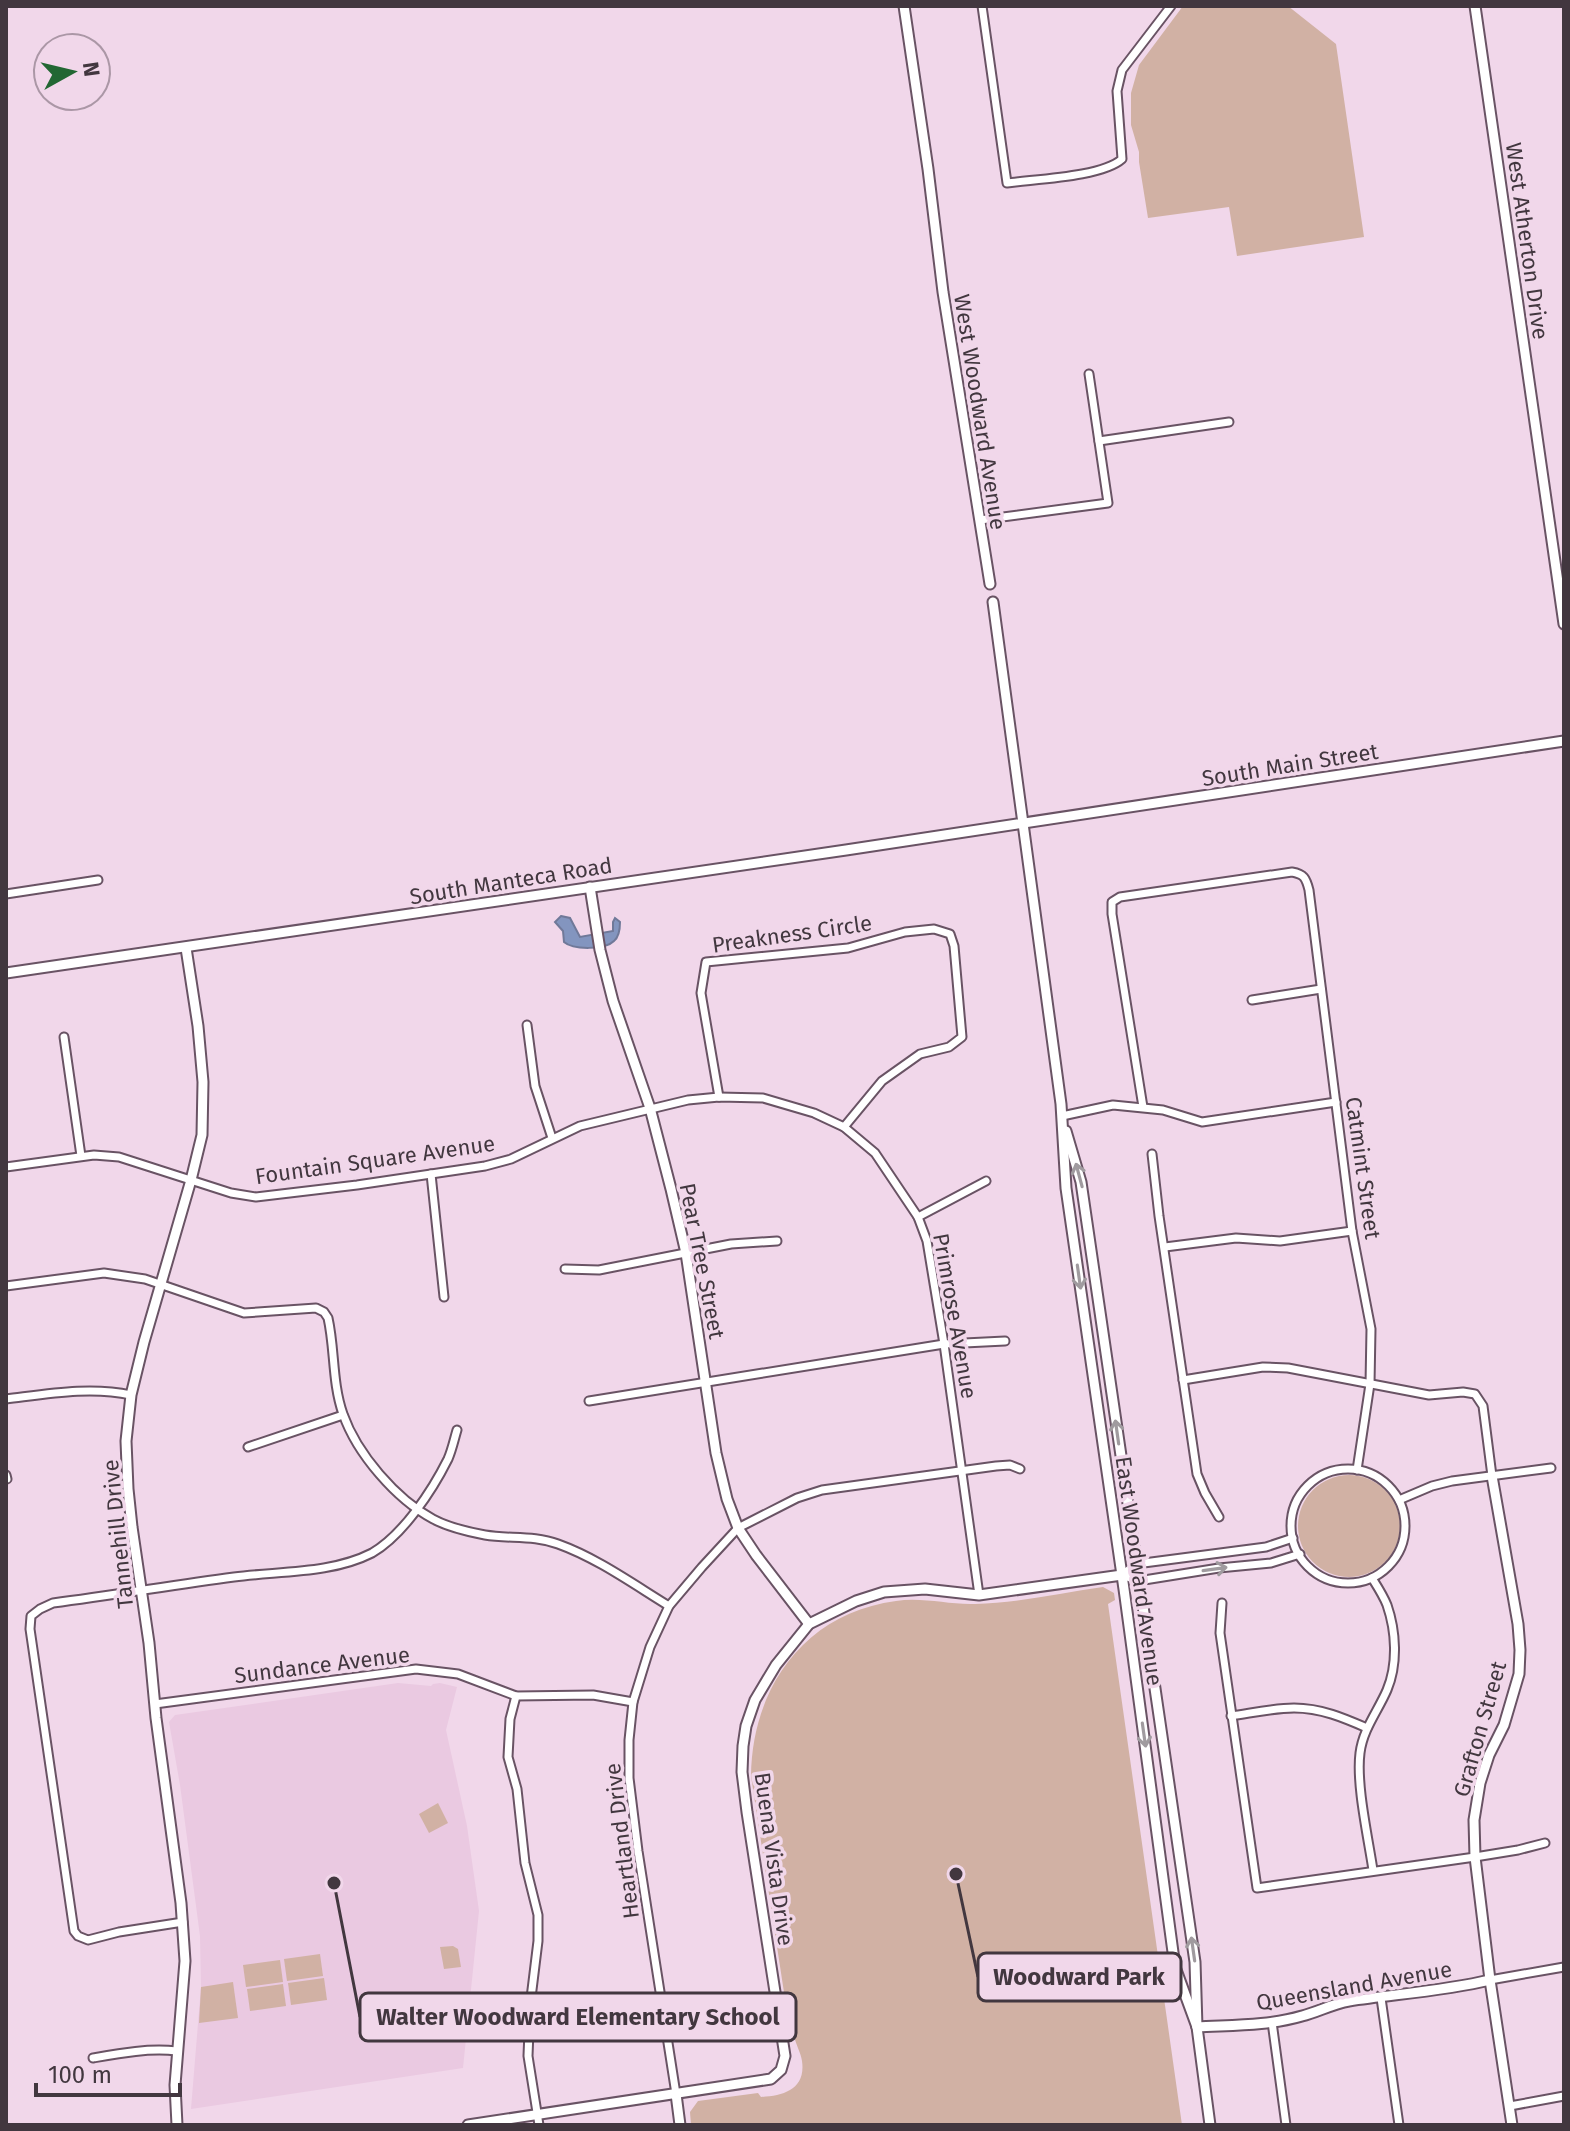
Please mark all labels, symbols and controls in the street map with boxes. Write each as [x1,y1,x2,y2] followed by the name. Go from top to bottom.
[32,32,112,112] north arrow
[77,60,106,78] text: N
[1500,141,1554,341] street label: West Atherton Drive
[948,292,1012,532] street label: West Woodward Avenue
[1200,738,1380,792] street label: South Main Street
[408,852,614,910] street label: South Manteca Road
[710,909,874,959] street label: Preakness Circle
[1340,1095,1386,1241] street label: Catmint Street
[253,1130,497,1190] street label: Fountain Square Avenue
[1070,1162,1085,1188] one-way arrow
[674,1181,730,1341] street label: Pear Tree Street
[927,1231,983,1401] street label: Primrose Avenue
[1072,1264,1087,1289] one-way arrow
[1109,1419,1124,1445] one-way arrow
[1110,1455,1168,1687] street label: East Woodward Avenue
[97,1458,139,1610] street label: Tannehill Drive
[1202,1561,1227,1576] one-way arrow
[233,1641,411,1689] street label: Sundance Avenue
[1448,1658,1512,1800] street label: Grafton Street
[1136,1722,1151,1748] one-way arrow
[599,1762,645,1920] street label: Heartland Drive
[748,1771,800,1947] street label: Buena Vista Drive
[1185,1937,1200,1962] one-way arrow
[978,1953,1181,2001] callout: Woodward Park
[1254,1955,1454,2017] street label: Queensland Avenue
[993,1963,1165,1991] text: Woodward Park
[360,1993,796,2041] callout: Walter Woodward Elementary School
[376,2003,781,2031] text: Walter Woodward Elementary School
[36,2047,180,2097] scale bar
[48,2061,112,2089] text: 100 m

